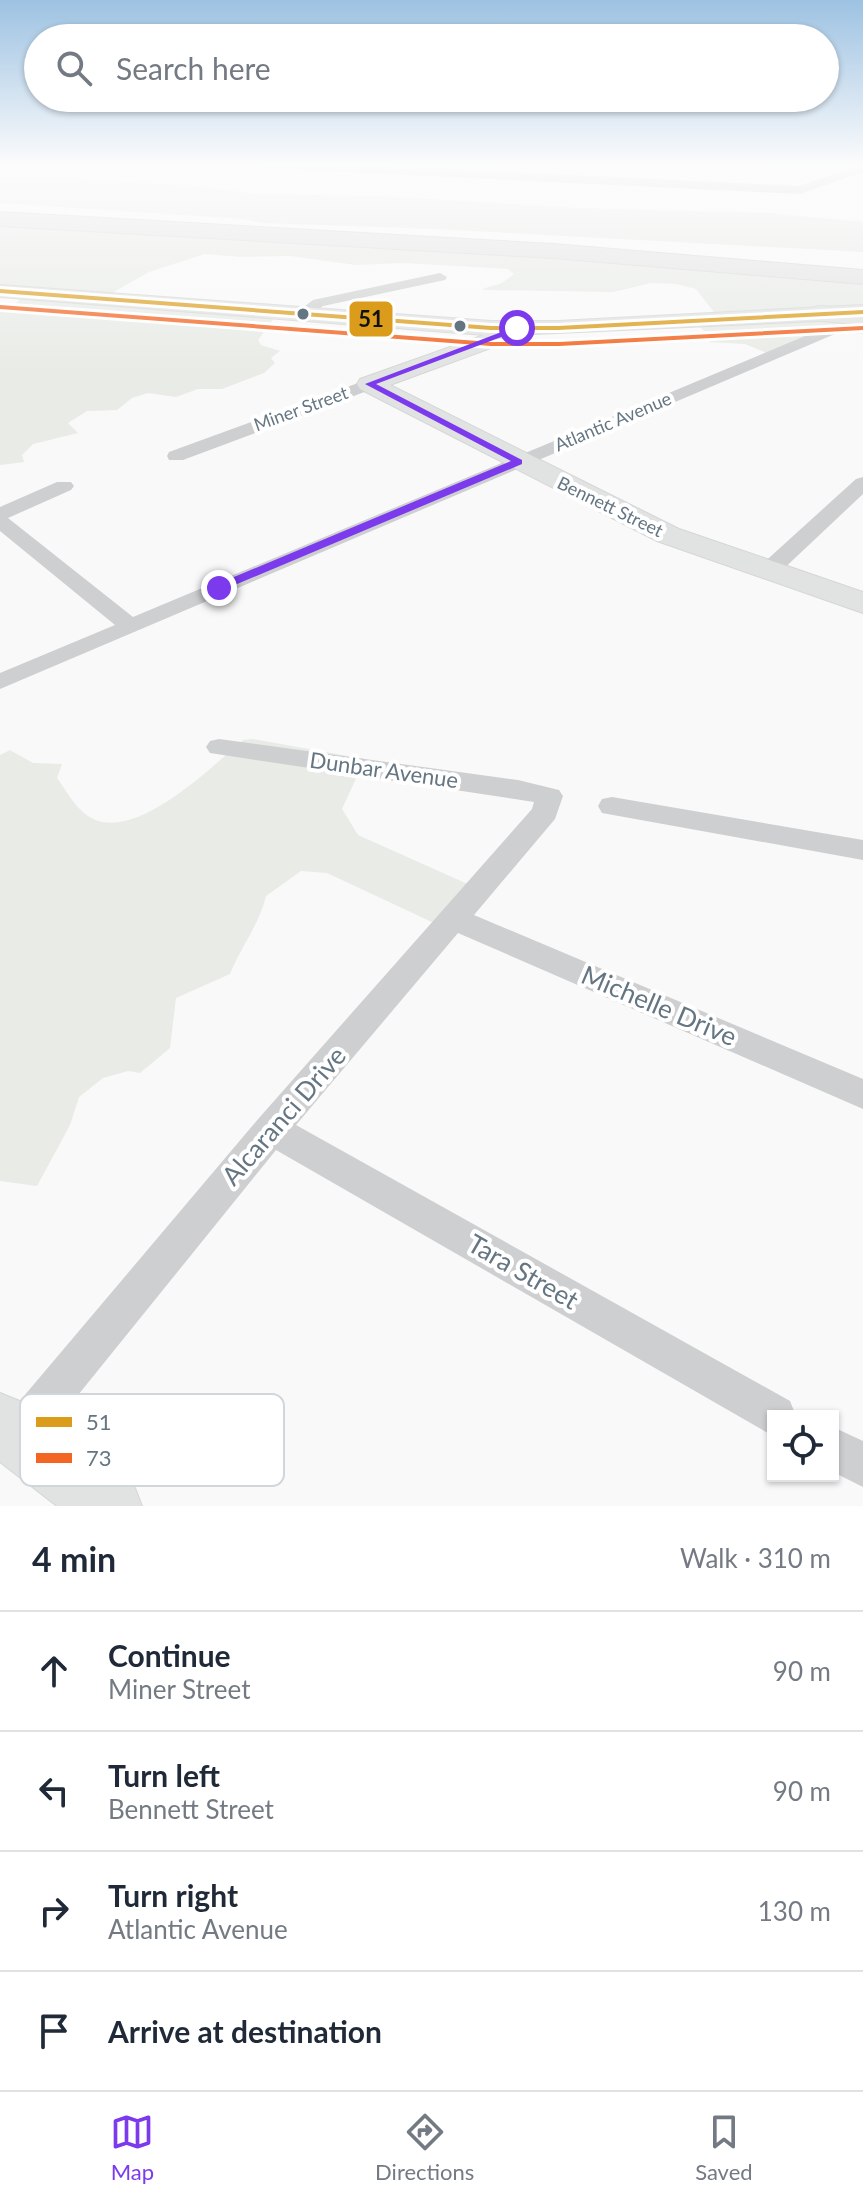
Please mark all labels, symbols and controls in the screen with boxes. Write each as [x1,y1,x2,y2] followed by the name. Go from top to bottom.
[24,24,839,112] search box
[52,46,96,90] icon: search
[116,50,271,86] text: Search here
[348,300,394,338] line badge: 51
[358,305,384,332] text: 51
[295,306,311,322] unlabelled marker
[499,310,535,346] route start
[452,318,468,334] unlabelled marker
[251,381,351,435] street label: Miner Street
[551,387,674,456] street label: Atlantic Avenue
[554,471,667,541] street label: Bennett Street
[201,570,237,606] route end
[308,746,460,793] street label: Dunbar Avenue
[577,958,742,1052] street label: Michelle Drive
[214,1040,352,1191] street label: Alcaranci Drive
[462,1227,585,1316] street label: Tara Street
[20,1394,284,1486] legend
[86,1408,112,1435] text: 51
[767,1410,839,1482] map controls
[767,1410,839,1482] button: locate
[86,1444,112,1471] text: 73
[32,1538,116,1579] text: 4 min
[680,1542,831,1574] text: Walk · 310 m
[108,1637,231,1673] text: Continue
[32,1649,76,1693] icon: ahead
[773,1655,831,1687] text: 90 m
[108,1673,250,1705] text: Miner Street
[108,1757,220,1793] text: Turn left
[32,1769,76,1813] icon: left
[773,1775,831,1807] text: 90 m
[108,1793,274,1825] text: Bennett Street
[108,1877,238,1913] text: Turn right
[32,1889,76,1933] icon: right
[758,1895,831,1927] text: 130 m
[108,1913,288,1945] text: Atlantic Avenue
[32,2009,76,2053] icon: arrive
[108,2013,382,2049] text: Arrive at destination
[110,2110,154,2185] tab: Map
[375,2110,474,2185] tab: Directions
[695,2110,753,2185] tab: Saved

